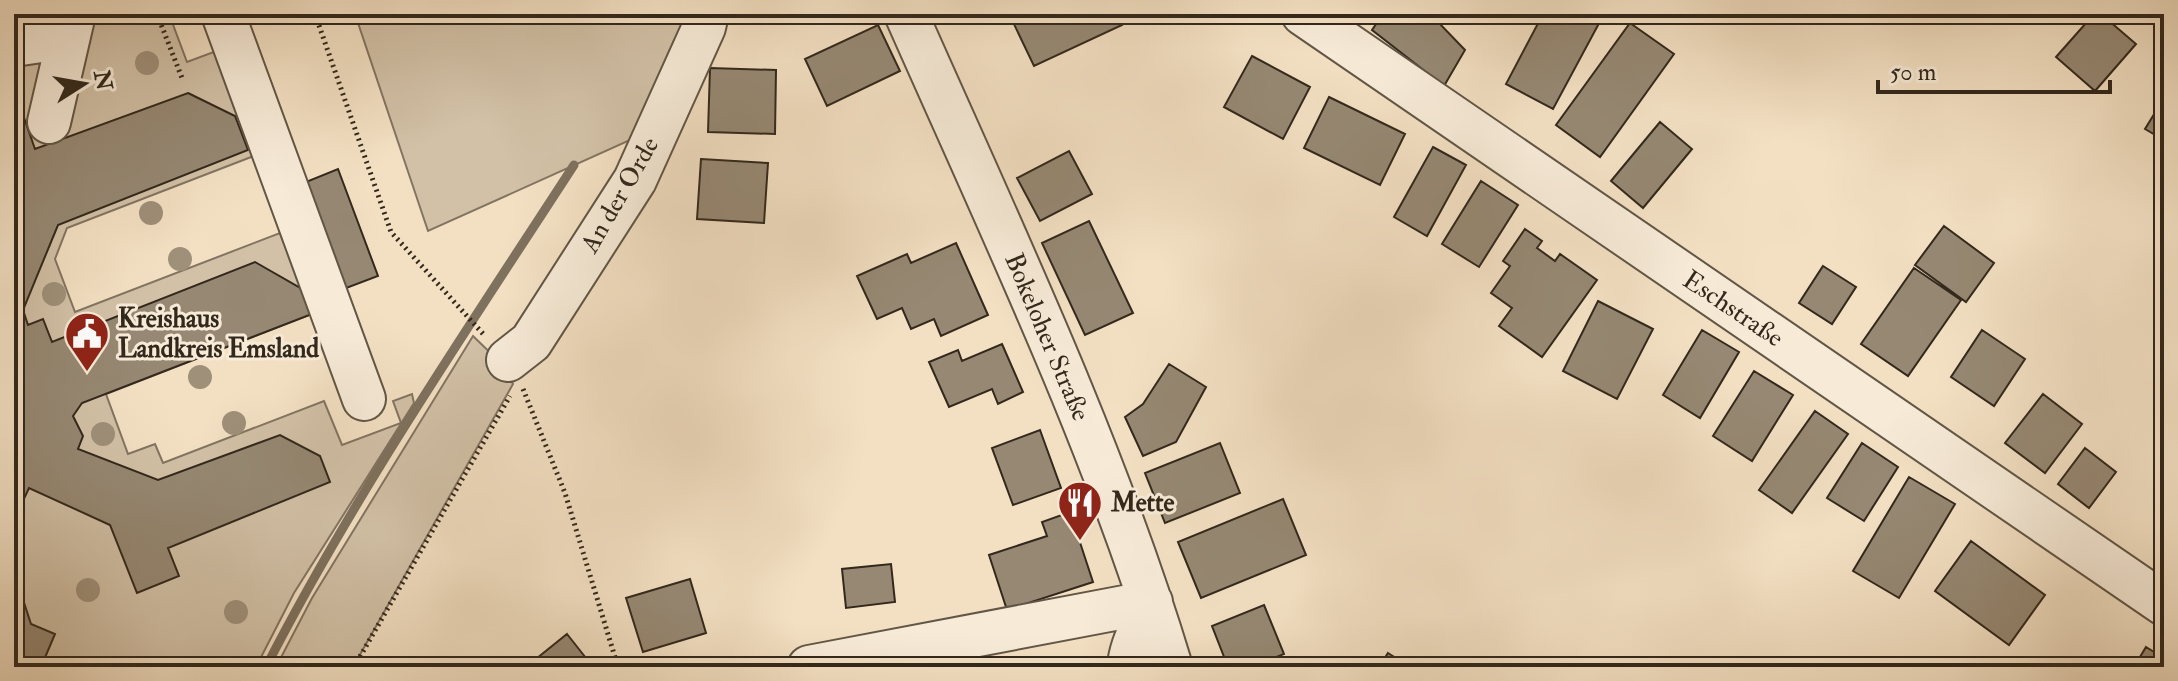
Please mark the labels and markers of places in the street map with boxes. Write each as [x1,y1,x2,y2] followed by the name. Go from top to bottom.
[118,303,319,365] place label: Kreishaus Landkreis Emsland
[63,310,111,373] public building icon: Kreishaus Landkreis Emsland
[1056,479,1104,542] restaurant icon: Mette
[1110,487,1174,519] place label: Mette

